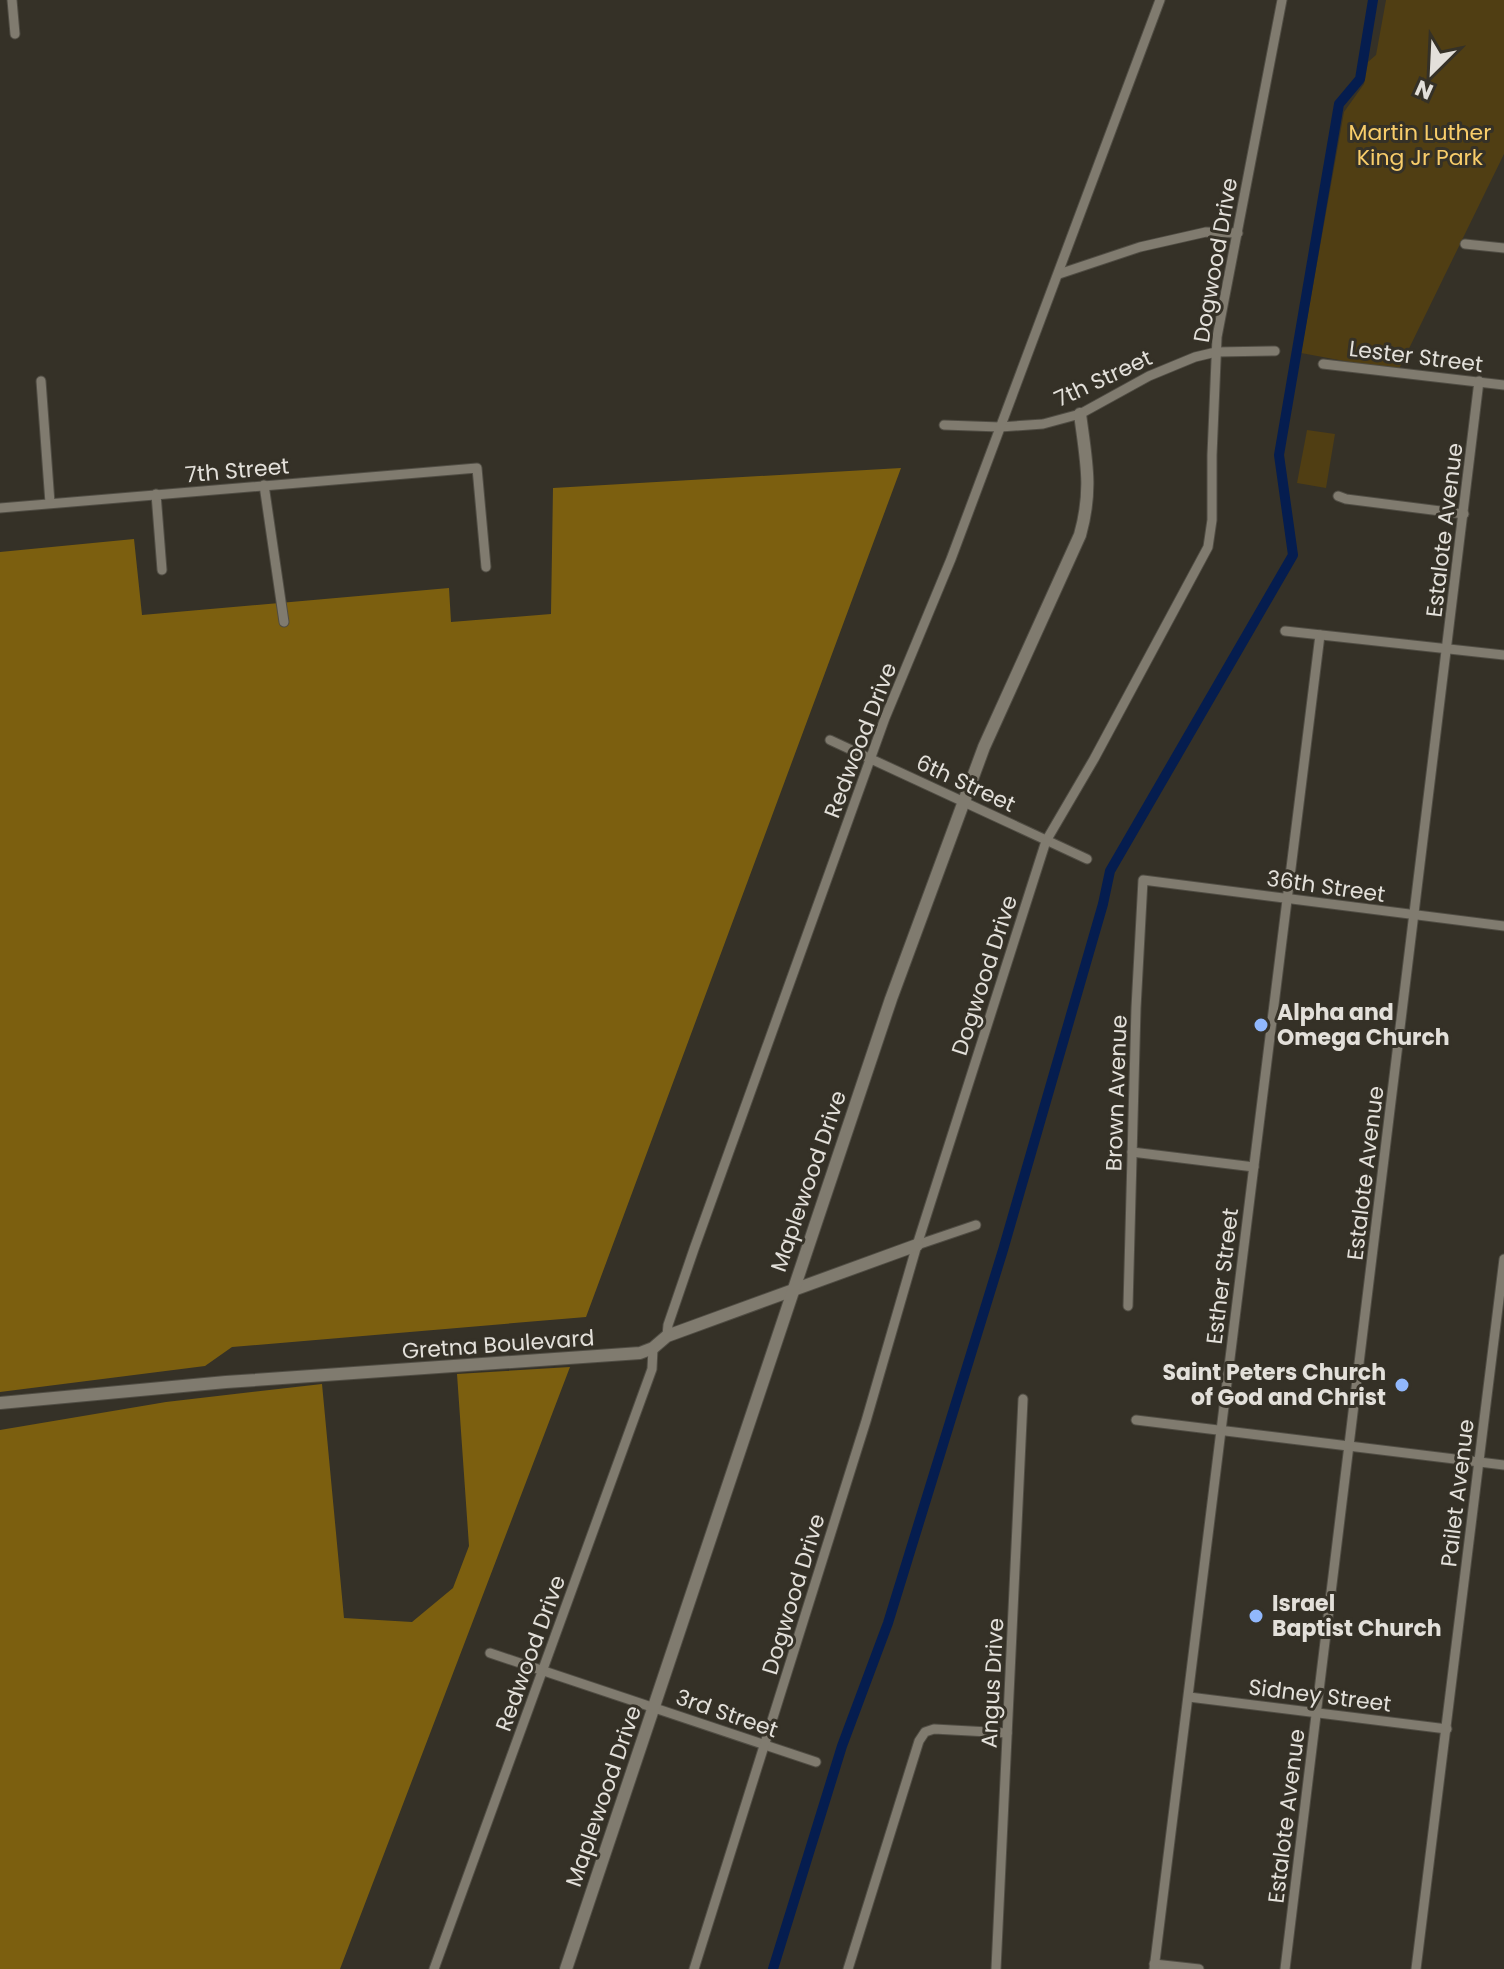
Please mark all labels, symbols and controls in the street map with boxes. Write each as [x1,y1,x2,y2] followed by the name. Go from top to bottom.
[1392,32,1472,112] north arrow
[1410,72,1438,107] text: N
[1349,117,1491,173] park label: Martin Luther King Jr Park
[1186,175,1245,345] street label: Dogwood Drive
[1347,333,1485,380] street label: Lester Street
[1049,342,1157,415] street label: 7th Street
[1418,441,1471,619] street label: Estalote Avenue
[184,451,290,490] street label: 7th Street
[817,658,904,822] street label: Redwood Drive
[911,747,1021,820] street label: 6th Street
[1265,863,1387,910] street label: 36th Street
[944,891,1025,1059] street label: Dogwood Drive
[1277,997,1450,1053] place label: Alpha and Omega Church
[1098,1014,1135,1172] street label: Brown Avenue
[1252,1016,1270,1034] marker: Alpha and Omega Church
[1339,1084,1392,1262] street label: Estalote Avenue
[763,1086,854,1276] street label: Maplewood Drive
[1199,1206,1246,1346] street label: Esther Street
[401,1322,595,1367] street label: Gretna Boulevard
[1163,1357,1386,1413] place label: Saint Peters Church of God and Christ
[1393,1376,1411,1394] marker: Saint Peters Church of God and Christ
[1433,1417,1482,1569] street label: Pailet Avenue
[754,1510,833,1678] street label: Dogwood Drive
[488,1571,573,1736] street label: Redwood Drive
[1272,1588,1442,1644] place label: Israel Baptist Church
[1247,1607,1265,1625] marker: Israel Baptist Church
[974,1617,1011,1749] street label: Angus Drive
[1247,1671,1393,1720] street label: Sidney Street
[672,1682,782,1745] street label: 3rd Street
[558,1701,649,1891] street label: Maplewood Drive
[1260,1727,1313,1905] street label: Estalote Avenue

